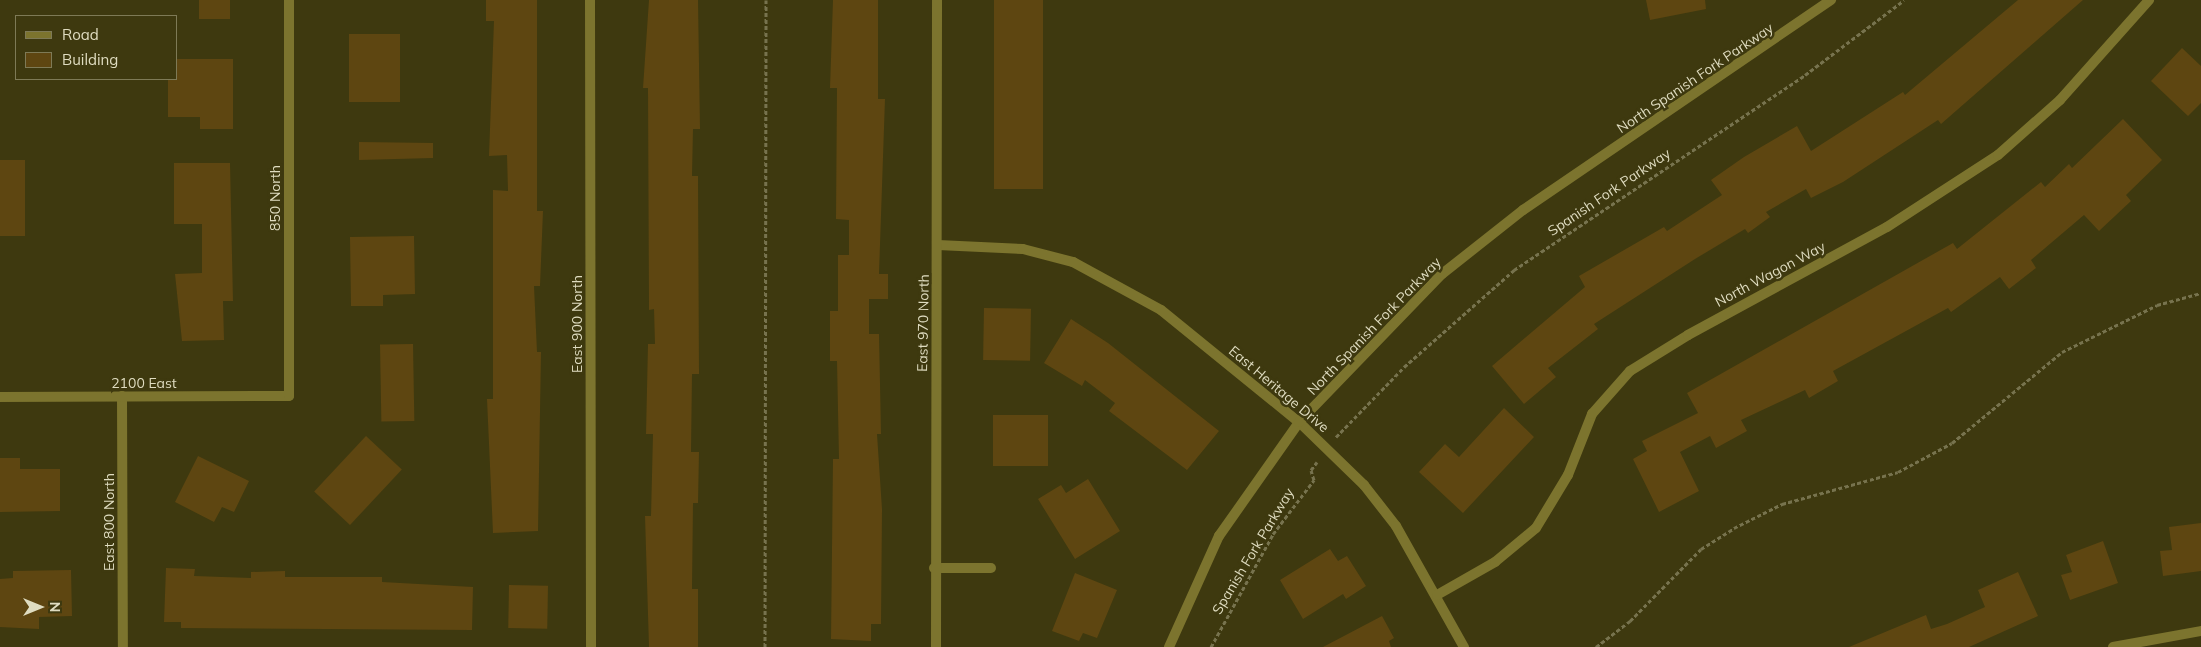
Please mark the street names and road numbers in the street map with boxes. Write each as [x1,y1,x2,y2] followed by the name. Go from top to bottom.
[1614,19,1776,137] street label: North Spanish Fork Parkway
[1544,145,1674,239] street label: Spanish Fork Parkway
[267,165,283,231] street label: 850 North
[1712,238,1828,310] street label: North Wagon Way
[1304,254,1444,398] street label: North Spanish Fork Parkway
[914,274,932,372] street label: East 970 North
[569,275,585,373] street label: East 900 North
[1226,342,1332,436] street label: East Heritage Drive
[111,375,177,391] street label: 2100 East
[101,473,117,571] street label: East 800 North
[1209,485,1297,617] street label: Spanish Fork Parkway

